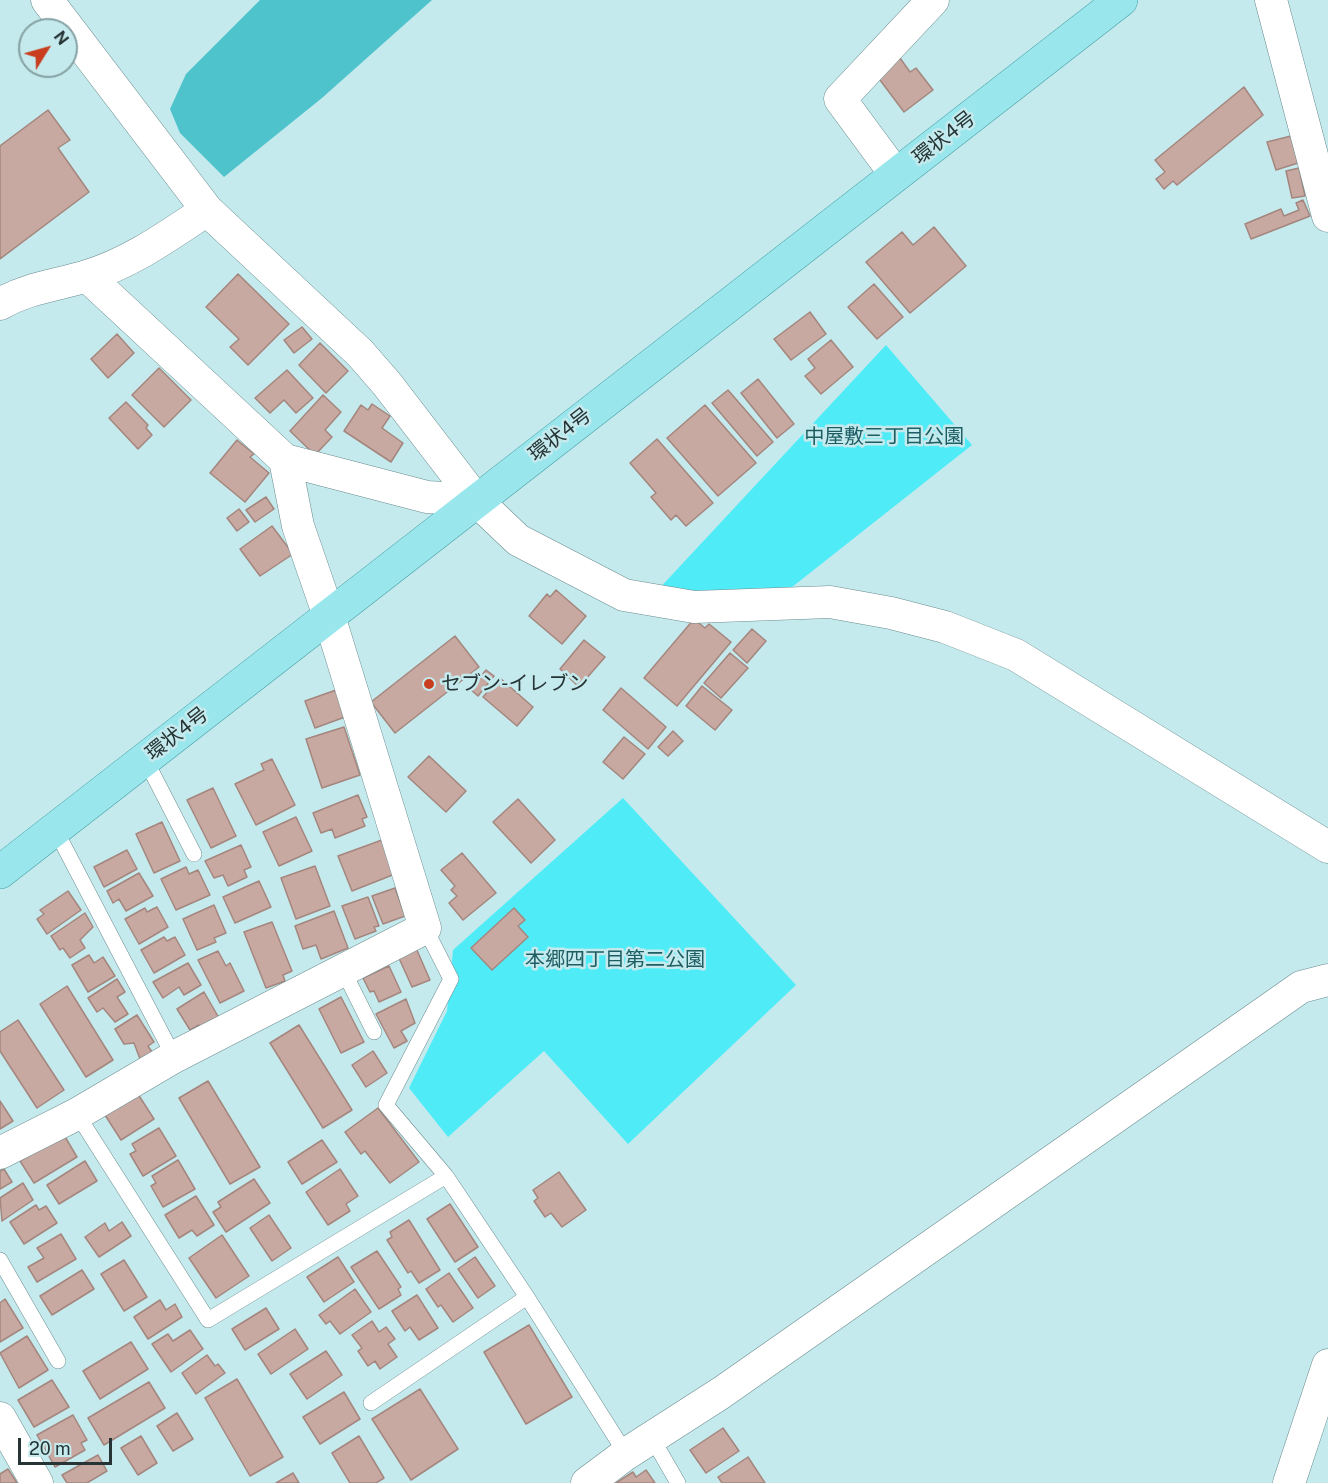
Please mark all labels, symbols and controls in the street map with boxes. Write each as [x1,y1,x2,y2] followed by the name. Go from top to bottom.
[18,18,78,78] north arrow
[50,27,73,49] text: N
[908,106,980,170] street label: 環状4号
[524,403,596,467] street label: 環状4号
[804,425,964,449] park label: 中屋敷三丁目公園
[441,672,589,696] place label: セブン-イレブン
[422,677,436,691] marker: セブン-イレブン
[141,702,213,766] street label: 環状4号
[525,948,705,972] park label: 本郷四丁目第二公園
[21,1426,116,1464] scale bar
[29,1438,71,1459] text: 20 m

